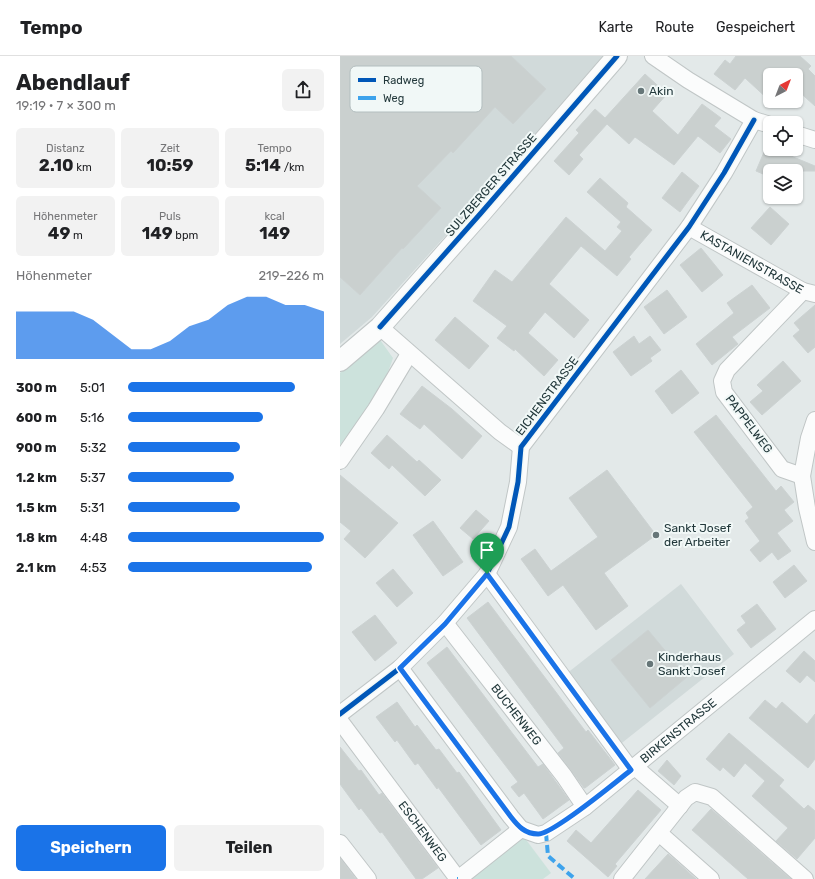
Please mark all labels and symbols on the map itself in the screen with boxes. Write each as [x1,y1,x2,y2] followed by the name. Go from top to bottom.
[350,66,482,112] legend
[763,68,803,108] north arrow
[383,74,424,87] text: Radweg
[649,84,673,98] place label: Akin
[636,86,646,96] marker: Akin
[383,92,404,105] text: Weg
[443,131,539,239] street label: SULZBERGER STRASSE
[698,228,806,297] street label: KASTANIENSTRASSE
[513,354,581,438] street label: EICHENSTRASSE
[723,392,775,456] street label: PAPPELWEG
[664,521,731,549] place label: Sankt Josef der Arbeiter
[651,530,661,540] marker: Sankt Josef der Arbeiter
[470,533,504,574] pin
[658,650,725,678] place label: Kinderhaus Sankt Josef
[645,659,655,669] marker: Kinderhaus Sankt Josef
[488,681,544,748] street label: BUCHENWEG
[637,695,719,766] street label: BIRKENSTRASSE
[395,799,450,865] street label: ESCHENWEG

